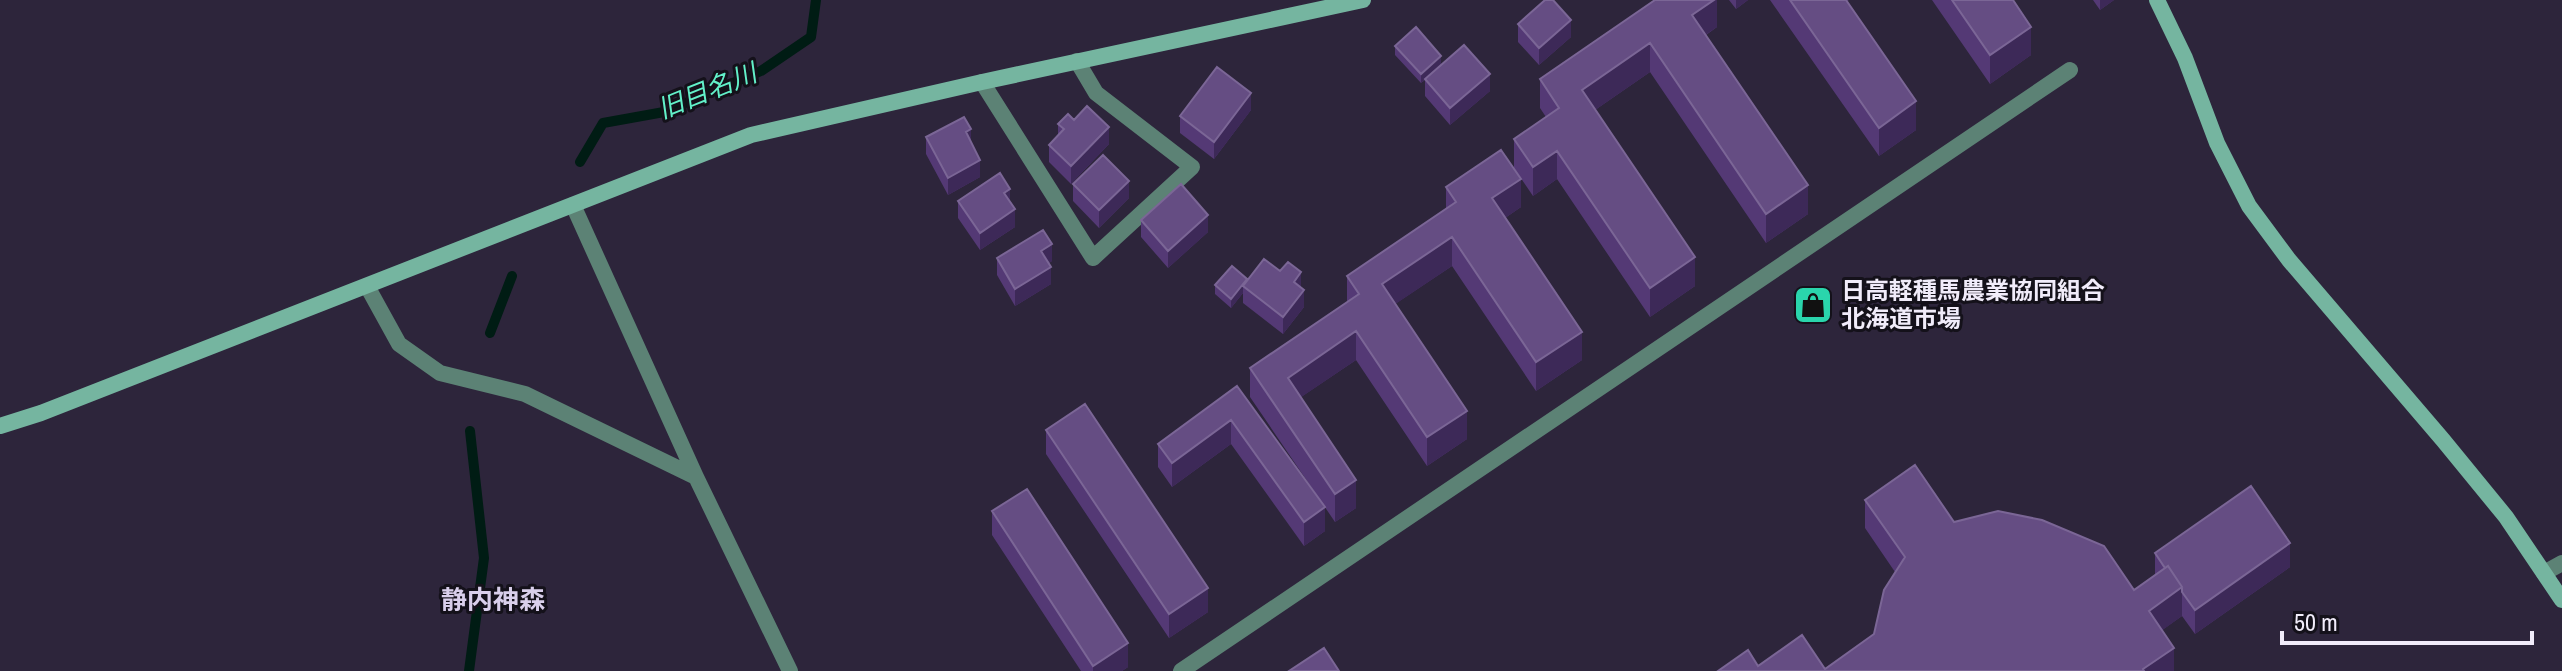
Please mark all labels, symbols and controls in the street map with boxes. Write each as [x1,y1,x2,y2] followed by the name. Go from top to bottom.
[652,54,764,126] water label: 旧目名川
[1841,274,2105,334] place label: 日高軽種馬農業協同組合 北海道市場
[1792,284,1834,326] shop icon: 日高軽種馬農業協同組合 北海道市場
[441,582,545,617] district label: 静内神森
[2282,595,2532,645] scale bar
[2294,606,2338,638] text: 50 m

